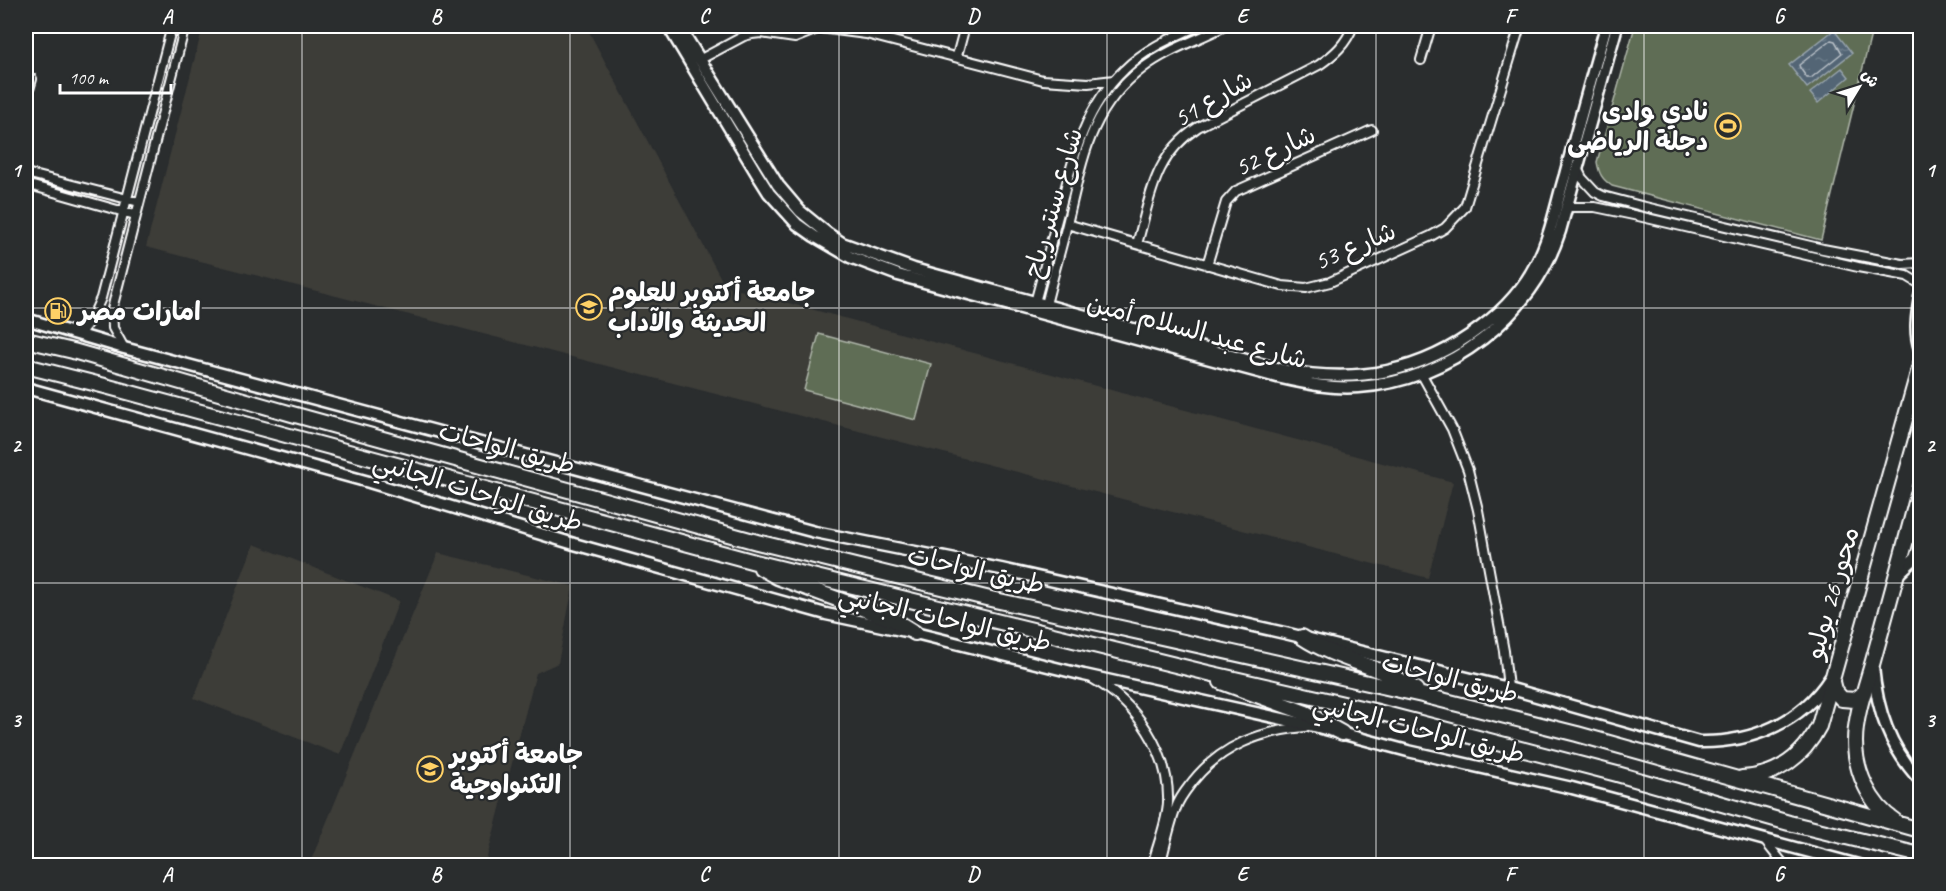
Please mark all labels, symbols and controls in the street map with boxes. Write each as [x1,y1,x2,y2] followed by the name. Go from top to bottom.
[162,4,174,29] text: A
[431,4,443,29] text: B
[699,4,711,29] text: C
[967,4,981,29] text: D
[1237,4,1251,29] text: E
[1505,4,1519,29] text: F
[1774,4,1787,29] text: G
[60,57,171,95] scale bar
[1829,57,1889,117] north arrow
[1168,63,1259,136] street label: شارع 51
[1857,65,1883,91] text: ش
[69,67,110,89] text: 100 m
[1567,95,1708,158] place label: نادي وادى دجلة الرياضى
[1713,111,1743,141] sports icon: نادي وادى دجلة الرياضى
[1229,118,1321,185] street label: شارع 52
[1016,124,1091,282] street label: شارع سنتر رباح
[12,158,23,183] text: 1
[1926,158,1937,183] text: 1
[1309,214,1401,279] street label: شارع 53
[608,276,815,339] place label: جامعة أكتوبر للعلوم الحديثة والآداب
[1083,286,1311,379] street label: شارع عبد السلام أمين
[574,292,604,322] school or university icon: جامعة أكتوبر للعلوم الحديثة والآداب
[75,295,201,328] place label: امارات مصر
[43,296,73,326] fuel station icon: امارات مصر
[435,414,579,482] street label: طريق الواحات
[12,433,23,458] text: 2
[1926,433,1937,458] text: 2
[367,444,587,545] street label: طريق الواحات الجانبي
[1797,523,1867,664] street label: محور 26 يوليو
[904,538,1048,602] street label: طريق الواحات
[834,578,1055,665] street label: طريق الواحات الجانبي
[1378,645,1522,711] street label: طريق الواحات
[1308,687,1528,777] street label: طريق الواحات الجانبي
[12,708,23,733] text: 3
[1926,708,1937,733] text: 3
[447,738,583,801] place label: جامعة أكتوبر التكنواوجية
[415,754,445,784] school or university icon: جامعة أكتوبر التكنواوجية
[162,862,174,887] text: A
[431,862,443,887] text: B
[699,862,711,887] text: C
[967,862,981,887] text: D
[1237,862,1251,887] text: E
[1505,862,1519,887] text: F
[1774,862,1787,887] text: G

